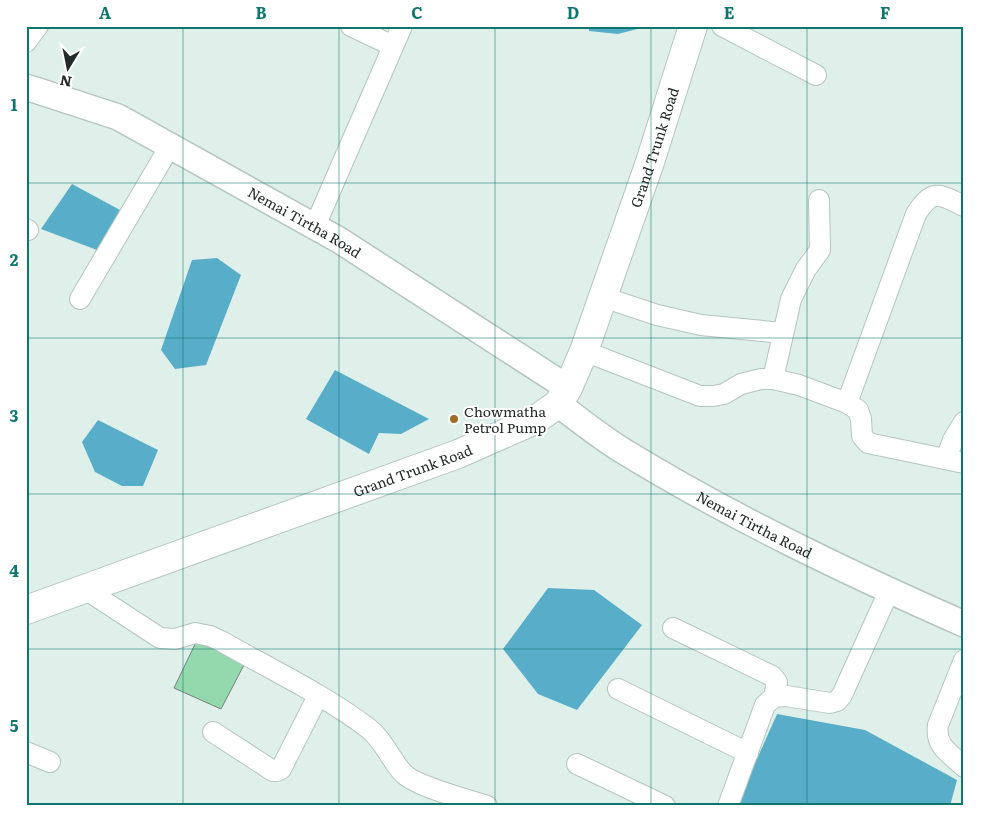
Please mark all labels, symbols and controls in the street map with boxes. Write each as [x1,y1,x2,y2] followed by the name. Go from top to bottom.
[99,0,111,24] text: A
[255,0,267,24] text: B
[411,0,423,24] text: C
[567,0,579,24] text: D
[724,0,735,24] text: E
[880,0,890,24] text: F
[42,42,92,92] north arrow
[58,71,73,93] text: N
[625,84,683,210] street label: Grand Trunk Road
[11,92,18,116] text: 1
[245,181,366,262] street label: Nemai Tirtha Road
[10,247,19,271] text: 2
[464,401,547,437] place label: Chowmatha Petrol Pump
[10,403,19,427] text: 3
[448,413,460,425] marker: Chowmatha Petrol Pump
[350,439,476,501] street label: Grand Trunk Road
[693,486,816,563] street label: Nemai Tirtha Road
[9,558,19,582] text: 4
[10,713,19,737] text: 5

